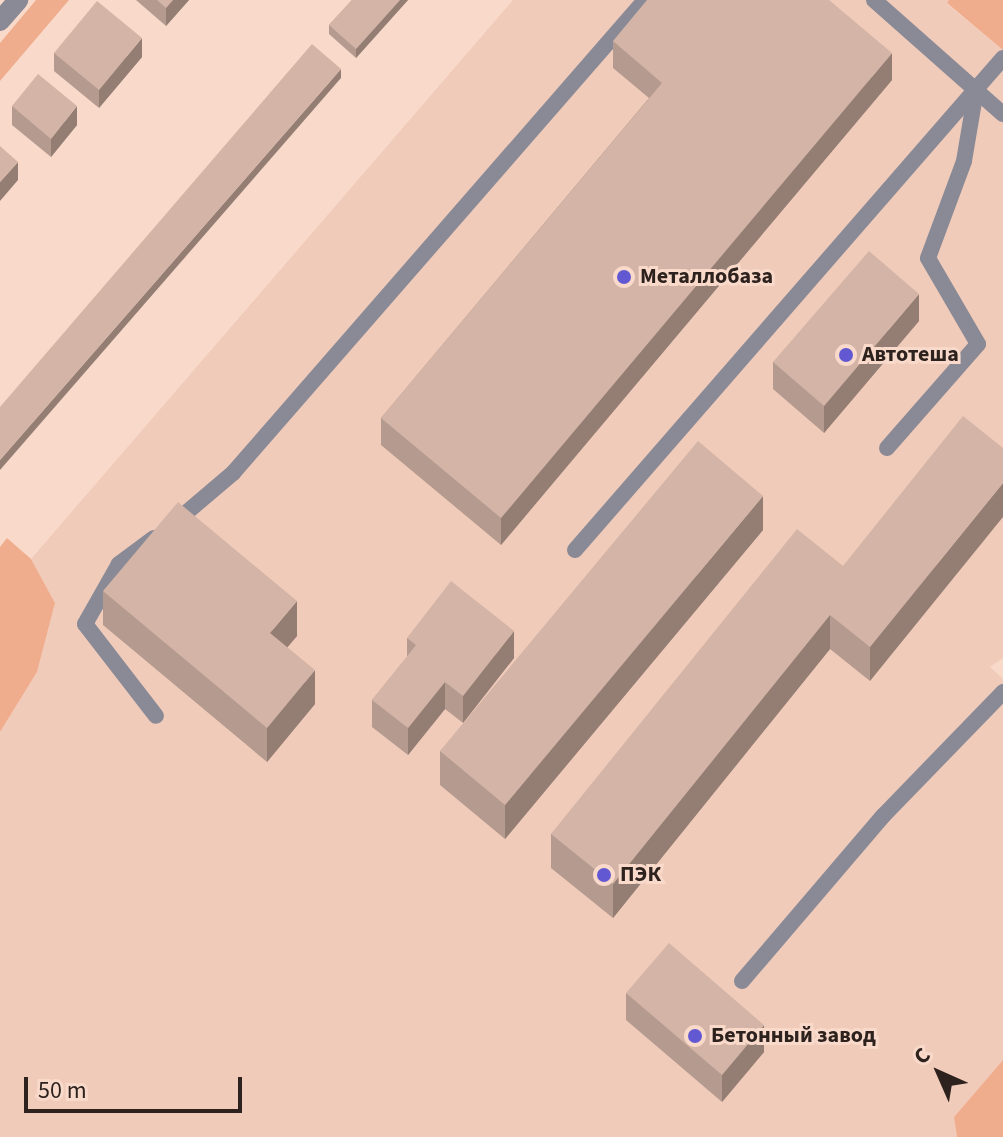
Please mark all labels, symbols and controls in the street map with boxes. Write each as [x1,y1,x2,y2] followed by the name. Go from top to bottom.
[640,264,773,290] place label: Металлобаза
[615,268,633,286] marker: Металлобаза
[862,342,959,368] place label: Автотеша
[837,346,855,364] marker: Автотеша
[620,862,661,888] place label: ПЭК
[595,866,613,884] marker: ПЭК
[711,1023,876,1049] place label: Бетонный завод
[686,1027,704,1045] marker: Бетонный завод
[899,1033,979,1113] north arrow
[906,1040,938,1072] text: С
[28,1061,246,1111] scale bar
[38,1073,87,1108] text: 50 m

